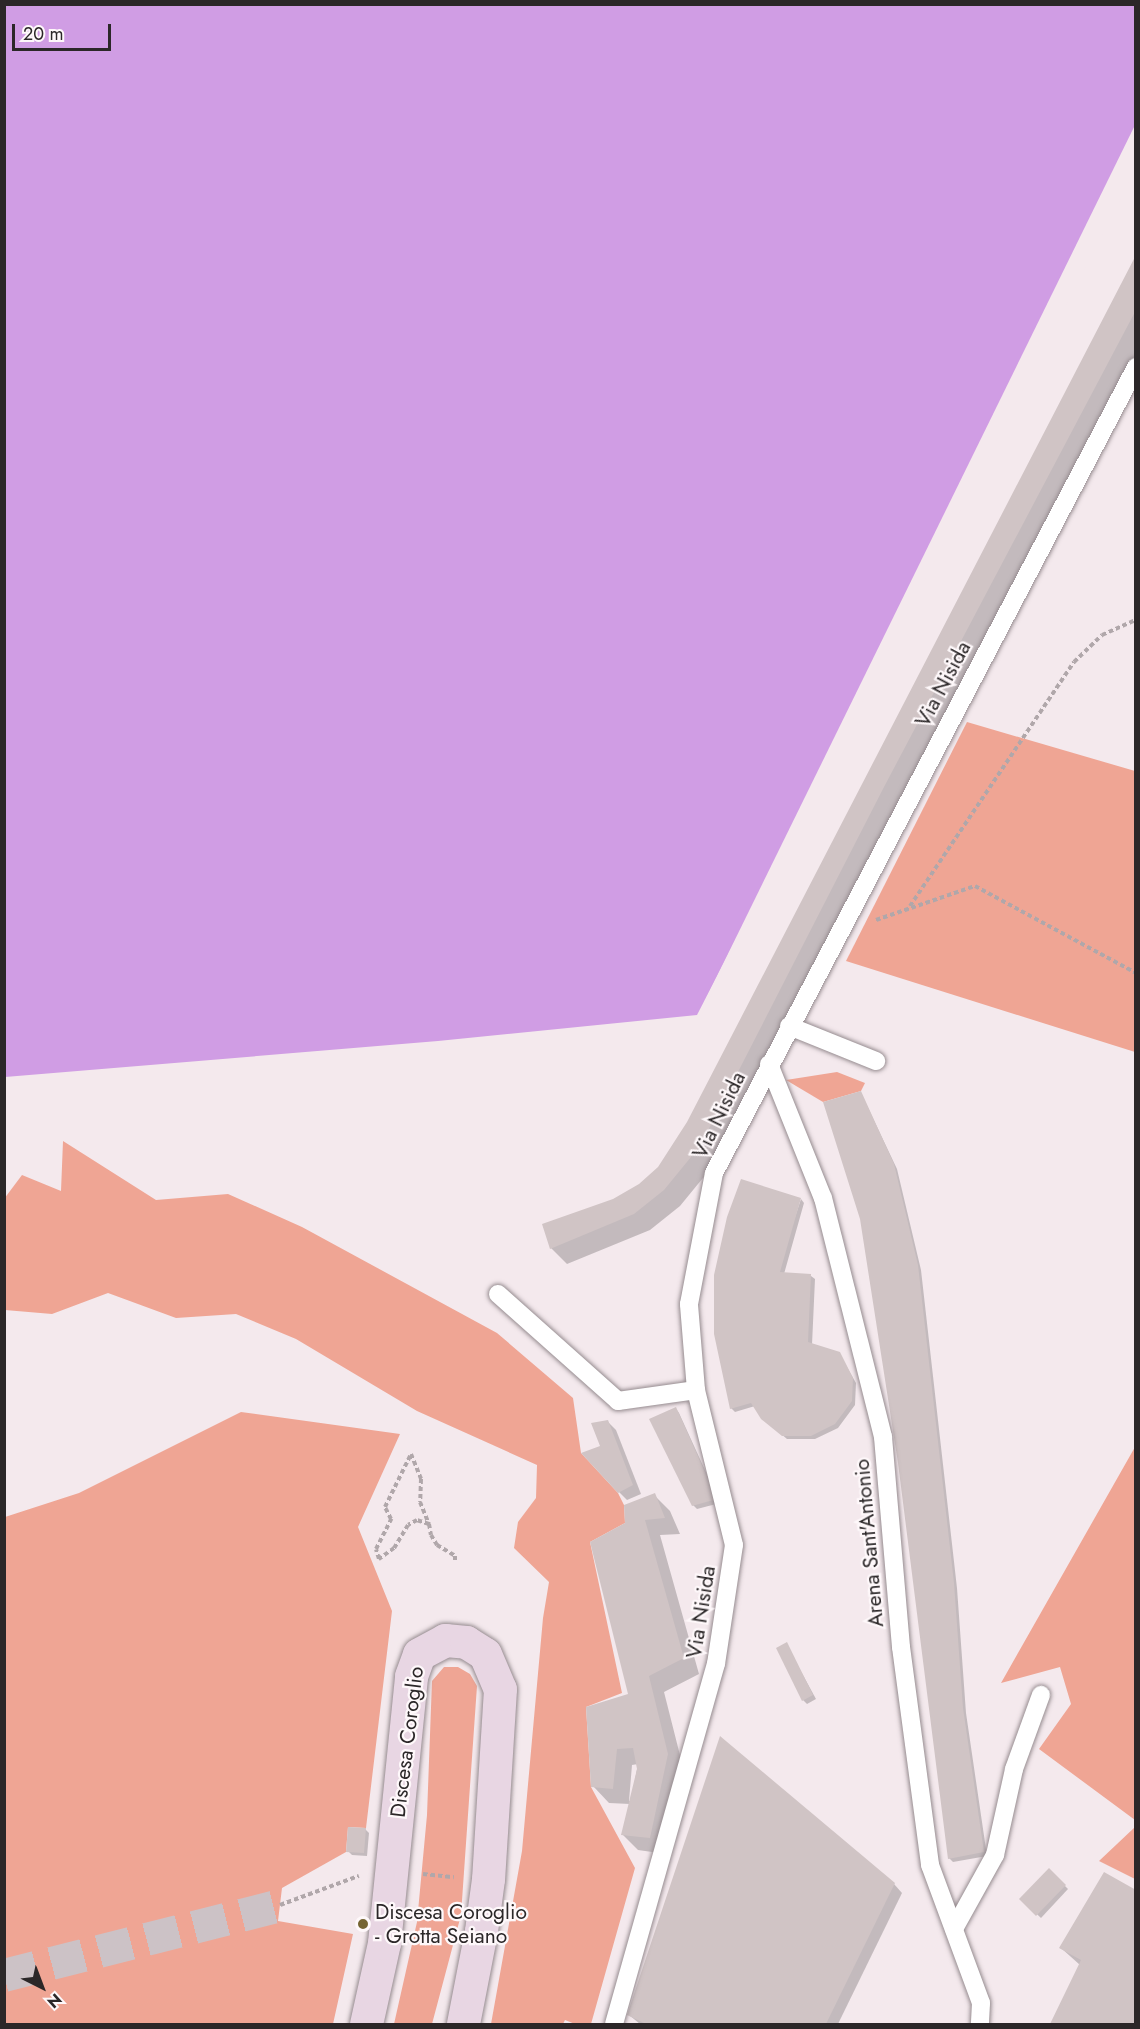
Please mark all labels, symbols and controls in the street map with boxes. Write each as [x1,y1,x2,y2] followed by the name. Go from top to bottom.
[15,12,114,50] scale bar
[23,21,63,47] text: 20 m
[910,637,976,731] street label: Via Nisida
[687,1067,751,1163] street label: Via Nisida
[849,1458,889,1628] street label: Arena Sant'Antonio
[681,1564,721,1660] street label: Via Nisida
[385,1665,429,1819] street label: Discesa Coroglio
[375,1899,527,1949] place label: Discesa Coroglio - Grotta Seiano
[356,1917,370,1931] marker: Discesa Coroglio - Grotta Seiano
[12,1957,72,2017] north arrow
[42,1988,67,2014] text: N

